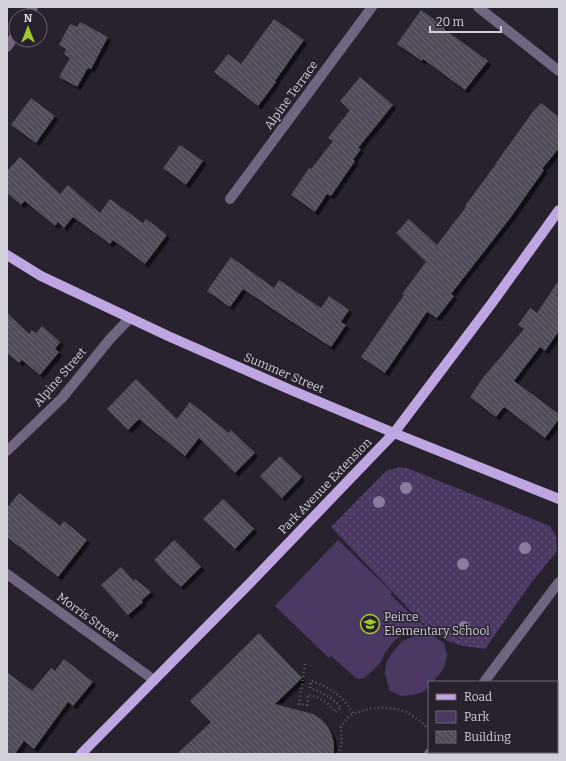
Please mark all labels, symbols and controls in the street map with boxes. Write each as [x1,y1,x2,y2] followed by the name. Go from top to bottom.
[8,8,48,48] north arrow
[430,8,501,34] scale bar
[24,12,33,25] text: N
[436,15,465,29] text: 20 m
[261,58,321,132] street label: Alpine Terrace
[31,344,90,409] street label: Alpine Street
[242,350,327,396] street label: Summer Street
[275,435,375,537] street label: Park Avenue Extension
[54,590,122,645] street label: Morris Street
[384,610,490,638] place label: Peirce Elementary School
[359,613,381,635] school or university icon: Peirce Elementary School
[428,681,558,753] legend
[464,690,492,704] text: Road
[464,710,490,724] text: Park
[464,730,511,744] text: Building

